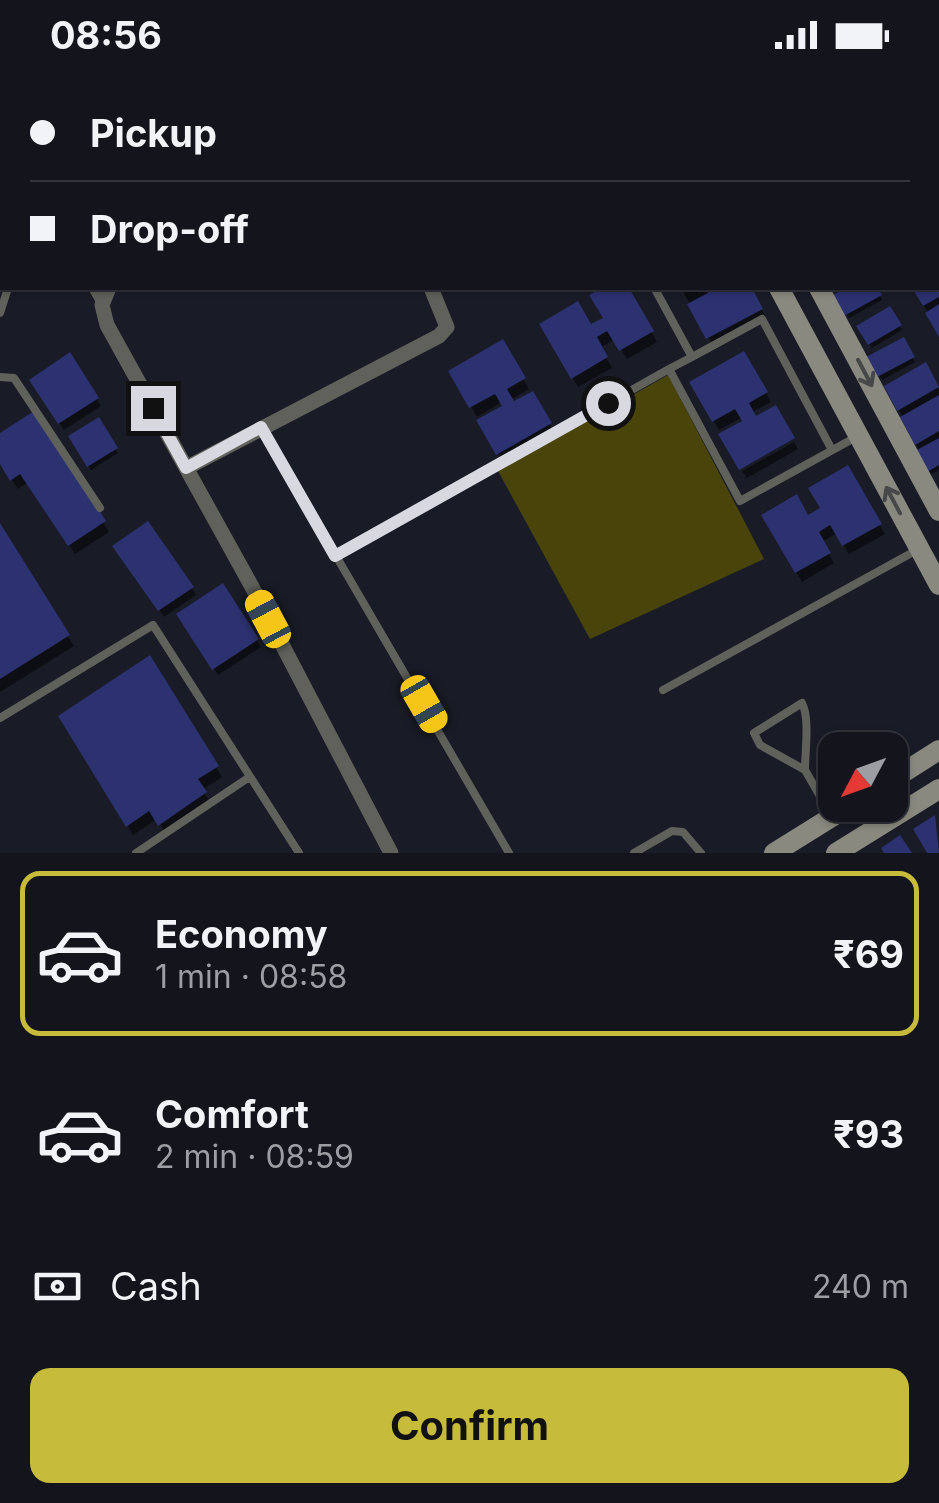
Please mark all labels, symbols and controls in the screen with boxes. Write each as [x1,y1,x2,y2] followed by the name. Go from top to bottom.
[50,12,162,58] text: 08:56
[90,110,217,156] text: Pickup
[90,206,249,252] text: Drop-off
[856,358,875,388] one-way arrow
[586,381,631,426] route start
[131,386,176,431] route end
[882,485,902,515] one-way arrow
[241,585,295,653] car
[396,671,452,737] car
[818,732,908,822] north arrow
[818,732,908,822] map controls
[35,909,125,999] icon: car
[155,911,328,957] text: Economy
[833,931,904,977] text: ₹69
[155,957,347,996] text: 1 min · 08:58
[35,1089,125,1179] icon: car
[155,1091,309,1137] text: Comfort
[833,1111,904,1157] text: ₹93
[155,1137,354,1176] text: 2 min · 08:59
[30,1259,85,1314] icon: cash
[110,1263,202,1309] text: Cash
[812,1267,909,1306] text: 240 m
[30,1368,909,1483] button: Confirm

